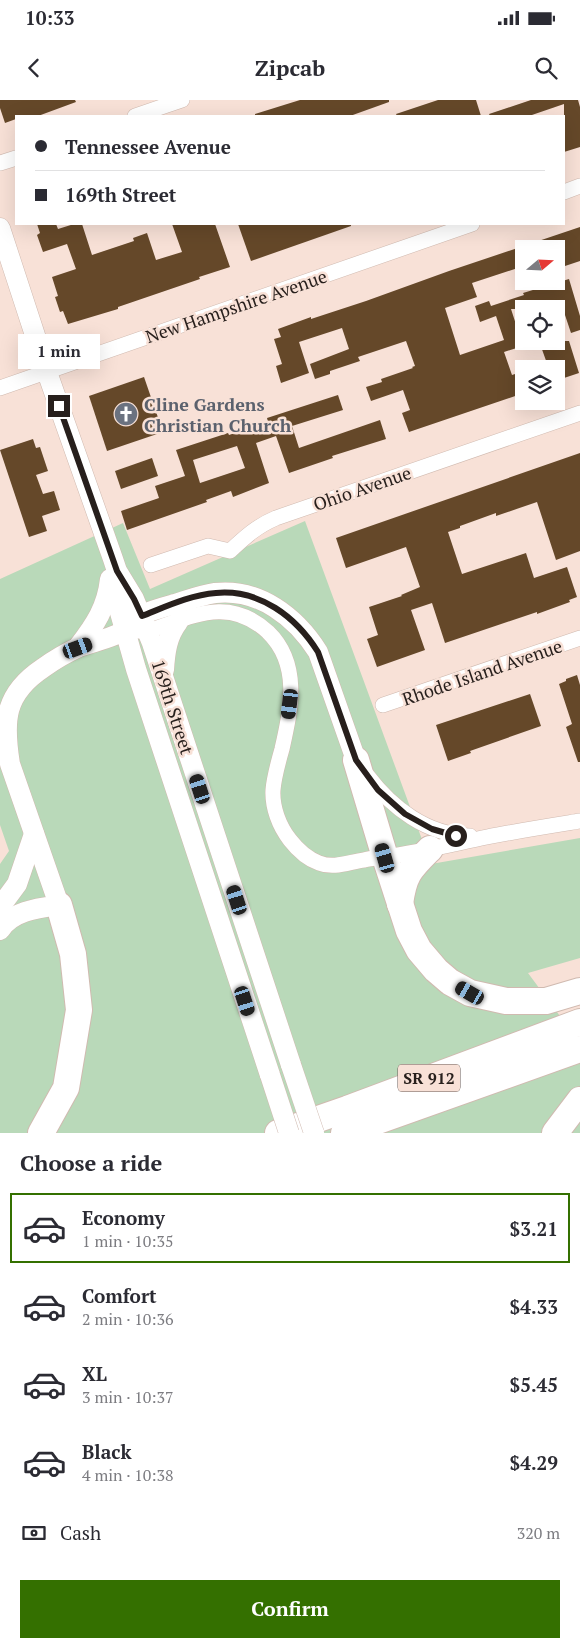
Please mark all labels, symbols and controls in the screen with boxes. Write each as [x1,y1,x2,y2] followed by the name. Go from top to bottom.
[25,5,74,30] text: 10:33
[255,53,325,82] text: Zipcab
[20,54,48,82] icon: back
[532,54,560,82] icon: search
[65,134,231,159] text: Tennessee Avenue
[65,182,176,207] text: 169th Street
[515,240,565,290] north arrow
[515,240,565,410] map controls
[142,264,330,348] street label: New Hampshire Avenue
[515,300,565,350] button: locate
[18,334,100,368] callout: 1 min
[37,340,81,362] text: 1 min
[515,360,565,410] button: layers
[144,392,292,437] place label: Cline Gardens Christian Church
[48,395,70,417] route end
[113,401,139,427] church icon: Cline Gardens Christian Church
[310,460,414,516] street label: Ohio Avenue
[399,633,565,711] street label: Rhode Island Avenue
[61,636,94,660] car
[146,656,200,758] street label: 169th Street
[280,688,299,720] car
[188,772,211,806] car
[445,825,467,847] route start
[373,842,396,874] car
[225,883,248,917] car
[453,979,486,1007] car
[233,984,256,1018] car
[398,1064,460,1091] road number: SR 912
[20,1148,162,1177] text: Choose a ride
[82,1205,165,1230] text: Economy
[22,1206,67,1251] icon: car
[509,1216,558,1241] text: $3.21
[82,1230,174,1252] text: 1 min · 10:35
[82,1283,157,1308] text: Comfort
[22,1284,67,1329] icon: car
[509,1294,558,1319] text: $4.33
[82,1308,174,1330] text: 2 min · 10:36
[82,1361,107,1386] text: XL
[22,1362,67,1407] icon: car
[509,1372,558,1397] text: $5.45
[82,1386,174,1408] text: 3 min · 10:37
[82,1439,132,1464] text: Black
[22,1440,67,1485] icon: car
[509,1450,558,1475] text: $4.29
[82,1464,174,1486] text: 4 min · 10:38
[20,1519,48,1547] icon: cash
[60,1520,101,1545] text: Cash
[517,1522,560,1544] text: 320 m
[20,1580,560,1638] button: Confirm

